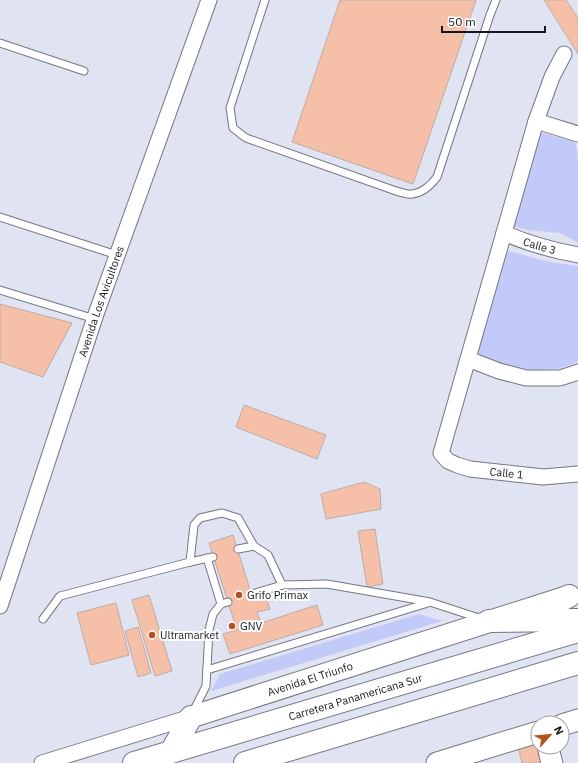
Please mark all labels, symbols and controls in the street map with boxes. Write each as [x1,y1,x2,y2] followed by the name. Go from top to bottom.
[442,8,545,34] scale bar
[448,14,476,29] text: 50 m
[521,234,558,257] street label: Calle 3
[75,244,127,359] street label: Avenida Los Avicultores
[489,464,525,482] street label: Calle 1
[247,588,309,602] place label: Grifo Primax
[234,590,244,600] marker: Grifo Primax
[240,619,262,633] place label: GNV
[227,621,237,631] marker: GNV
[160,628,219,642] place label: Ultramarket
[147,630,157,640] marker: Ultramarket
[266,659,355,699] street label: Avenida El Triunfo
[287,671,424,724] street label: Carretera Panamericana Sur
[530,715,570,755] north arrow
[551,724,567,737] text: N

